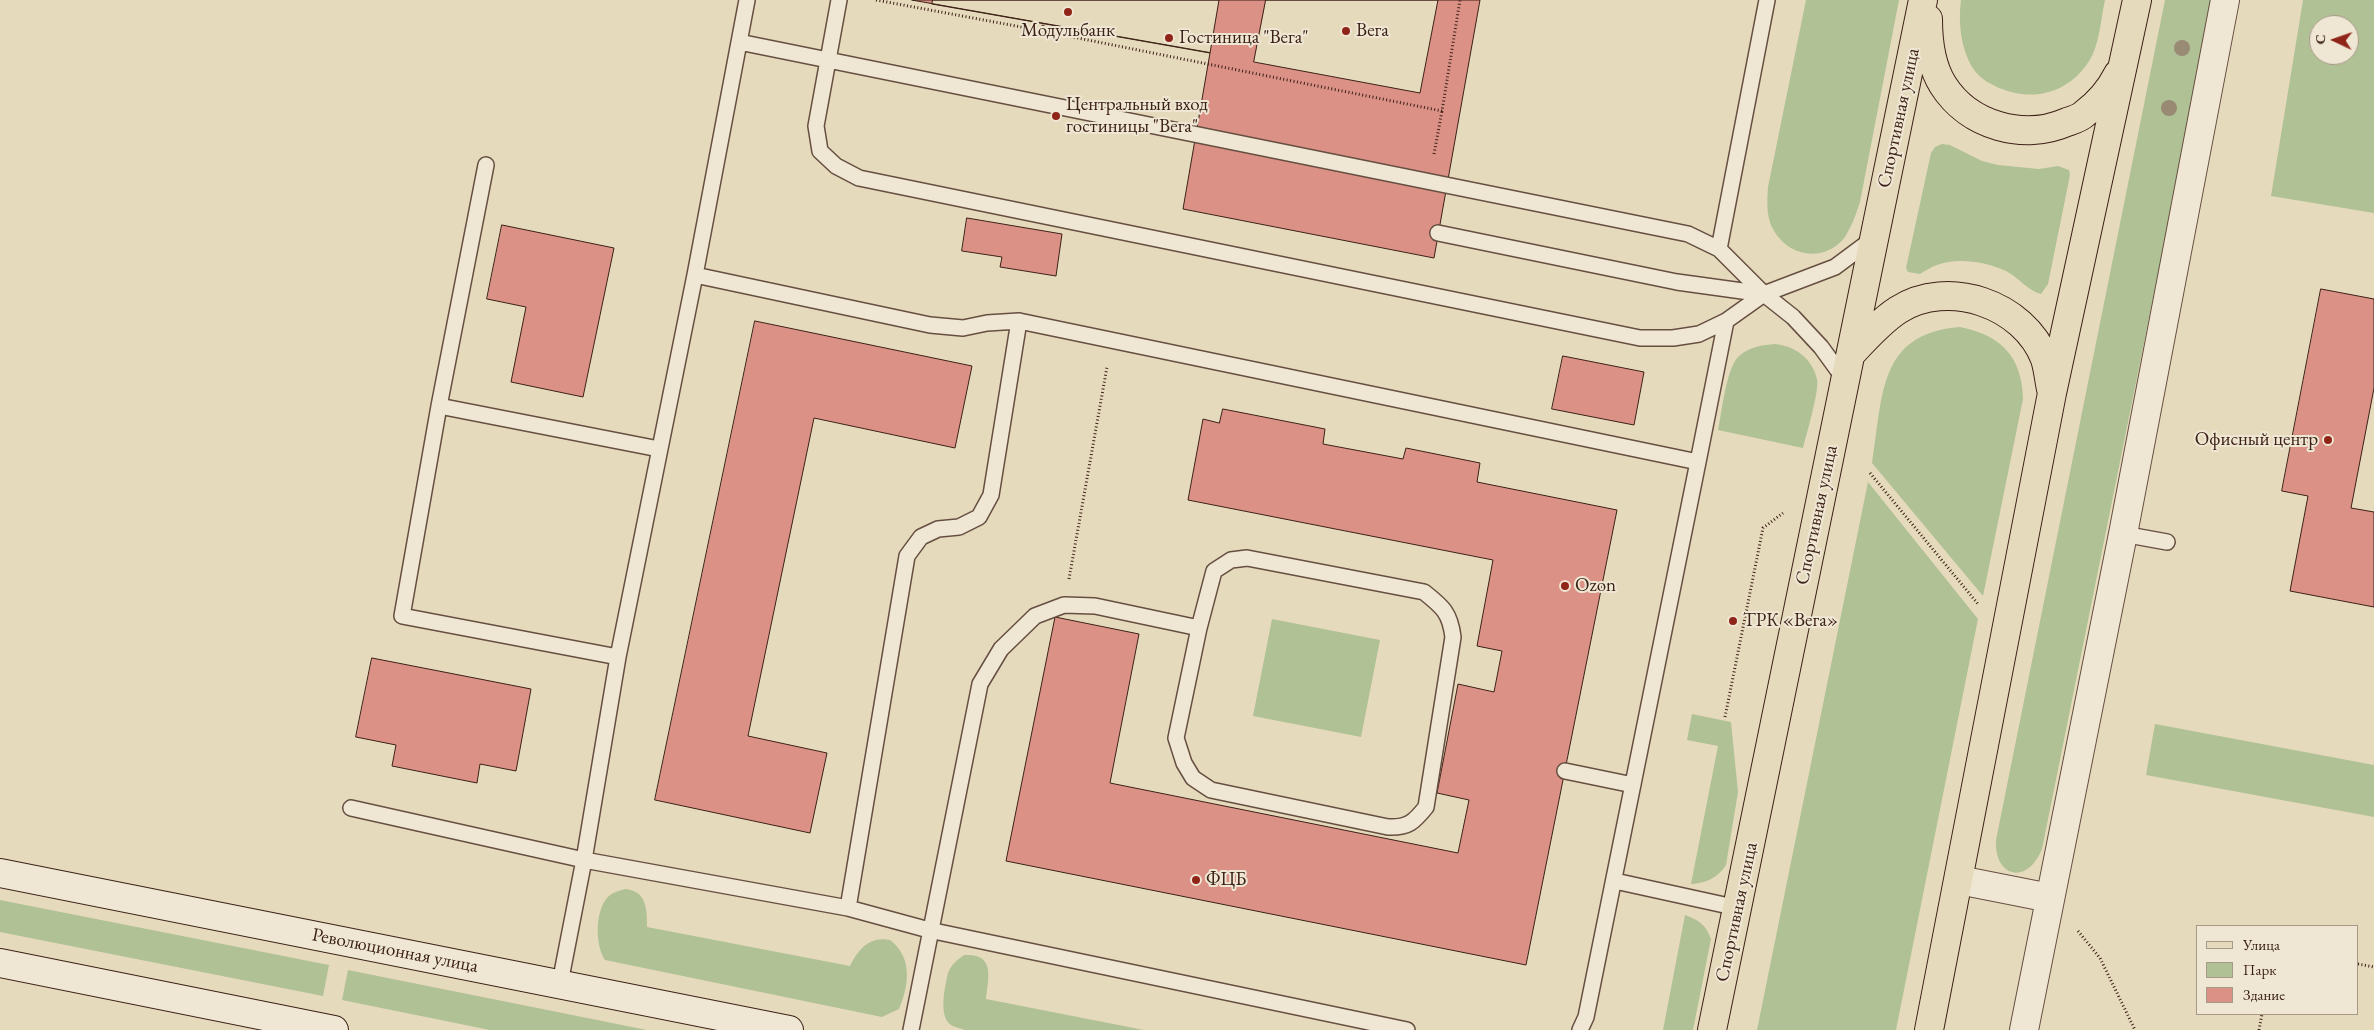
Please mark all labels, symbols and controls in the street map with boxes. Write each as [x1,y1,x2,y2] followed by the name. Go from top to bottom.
[1062,6,1074,18] marker: Модульбанк
[2309,15,2359,65] north arrow
[1021,20,1115,42] place label: Модульбанк
[1356,20,1389,42] place label: Вега
[1340,25,1352,37] marker: Вега
[1179,27,1309,49] place label: Гостиница "Вега"
[1163,32,1175,44] marker: Гостиница "Вега"
[2311,34,2329,45] text: С
[1873,46,1925,190] street label: Спортивная улица
[1066,94,1208,138] place label: Центральный вход гостиницы "Вега"
[1050,110,1062,122] marker: Центральный вход гостиницы "Вега"
[2195,429,2318,451] place label: Офисный центр
[2322,434,2334,446] marker: Офисный центр
[1791,443,1843,587] street label: Спортивная улица
[1575,575,1616,597] place label: Ozon
[1559,580,1571,592] marker: Ozon
[1743,610,1838,632] place label: ТРК «Вега»
[1727,615,1739,627] marker: ТРК «Вега»
[1711,840,1763,984] street label: Спортивная улица
[1206,869,1246,891] place label: ФЦБ
[1190,874,1202,886] marker: ФЦБ
[310,924,480,978] street label: Революционная улица
[2196,925,2359,1015] legend
[2243,935,2280,954] text: Улица
[2243,960,2276,979] text: Парк
[2243,985,2285,1004] text: Здание

